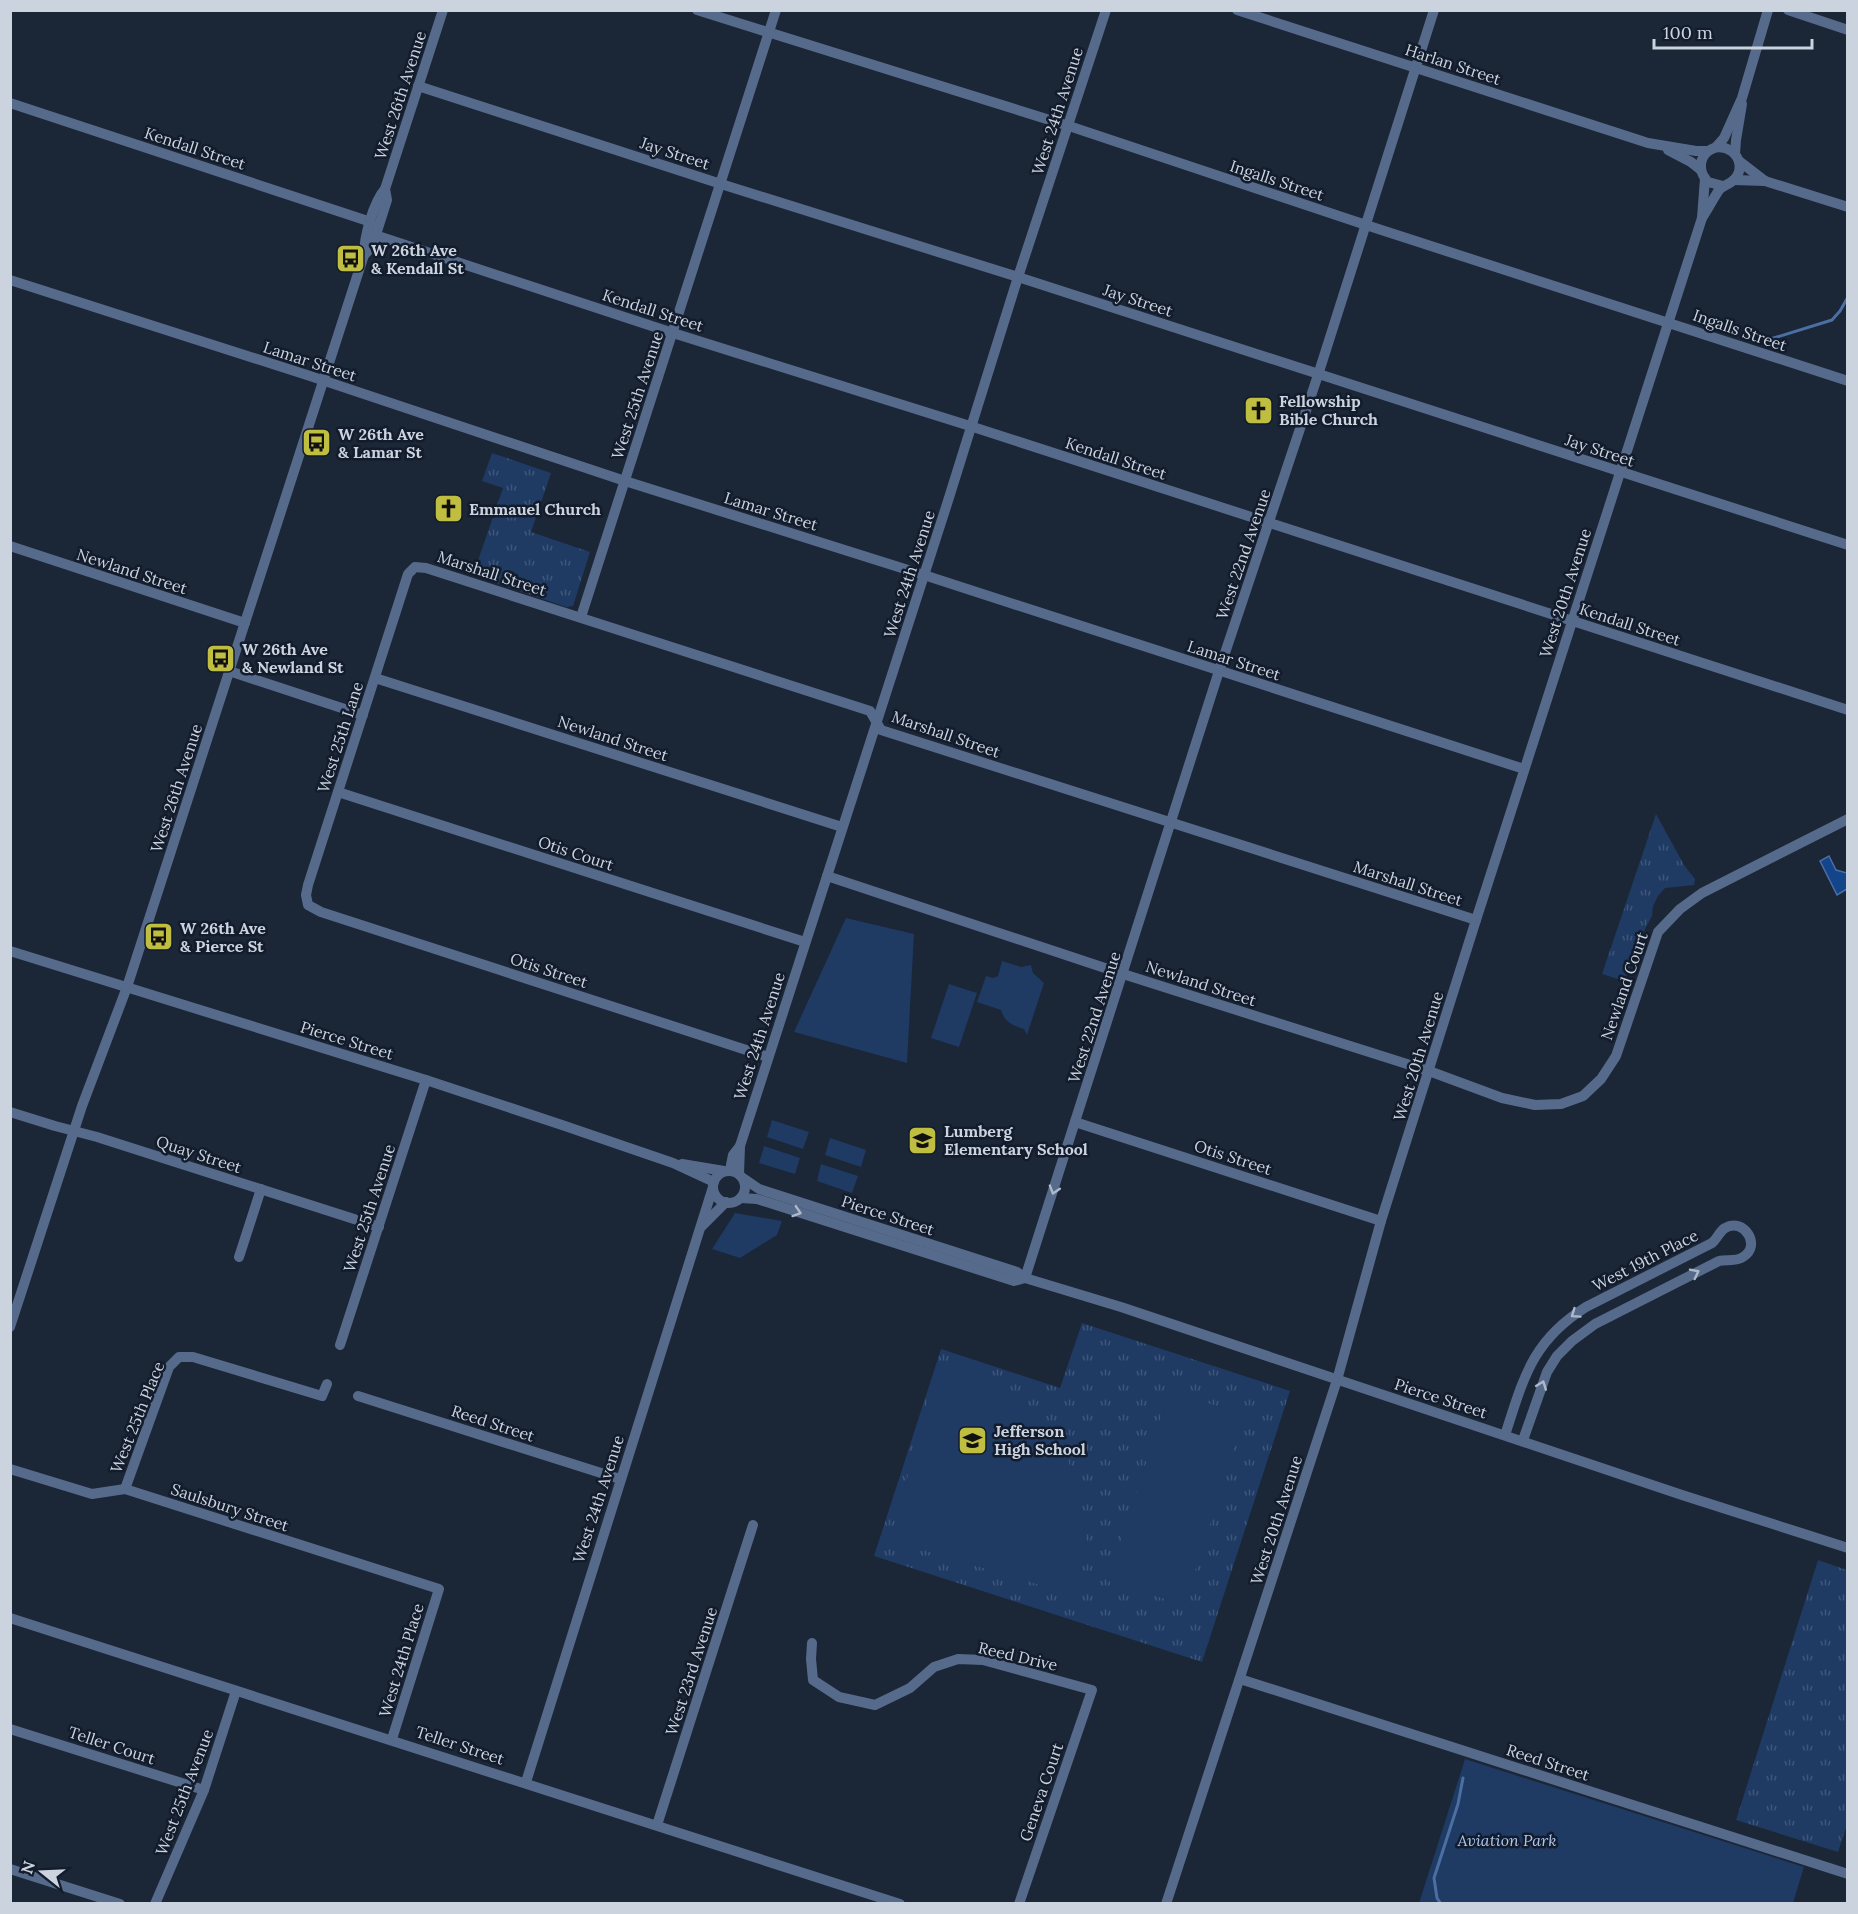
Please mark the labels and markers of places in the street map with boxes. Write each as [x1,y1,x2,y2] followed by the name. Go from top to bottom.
[371,240,464,278] place label: W 26th Ave & Kendall St
[334,243,366,275] bus stop icon: W 26th Ave & Kendall St
[1279,391,1378,429] place label: Fellowship Bible Church
[1242,394,1274,426] church icon: Fellowship Bible Church
[338,424,424,462] place label: W 26th Ave & Lamar St
[301,427,333,459] bus stop icon: W 26th Ave & Lamar St
[432,493,464,525] church icon: Emmauel Church
[469,499,601,519] place label: Emmauel Church
[242,639,344,677] place label: W 26th Ave & Newland St
[205,642,237,674] bus stop icon: W 26th Ave & Newland St
[180,918,266,956] place label: W 26th Ave & Pierce St
[143,921,175,953] bus stop icon: W 26th Ave & Pierce St
[944,1121,1088,1159] place label: Lumberg Elementary School
[907,1124,939,1156] school or university icon: Lumberg Elementary School
[994,1421,1086,1459] place label: Jefferson High School
[957,1424,989,1456] school or university icon: Jefferson High School

